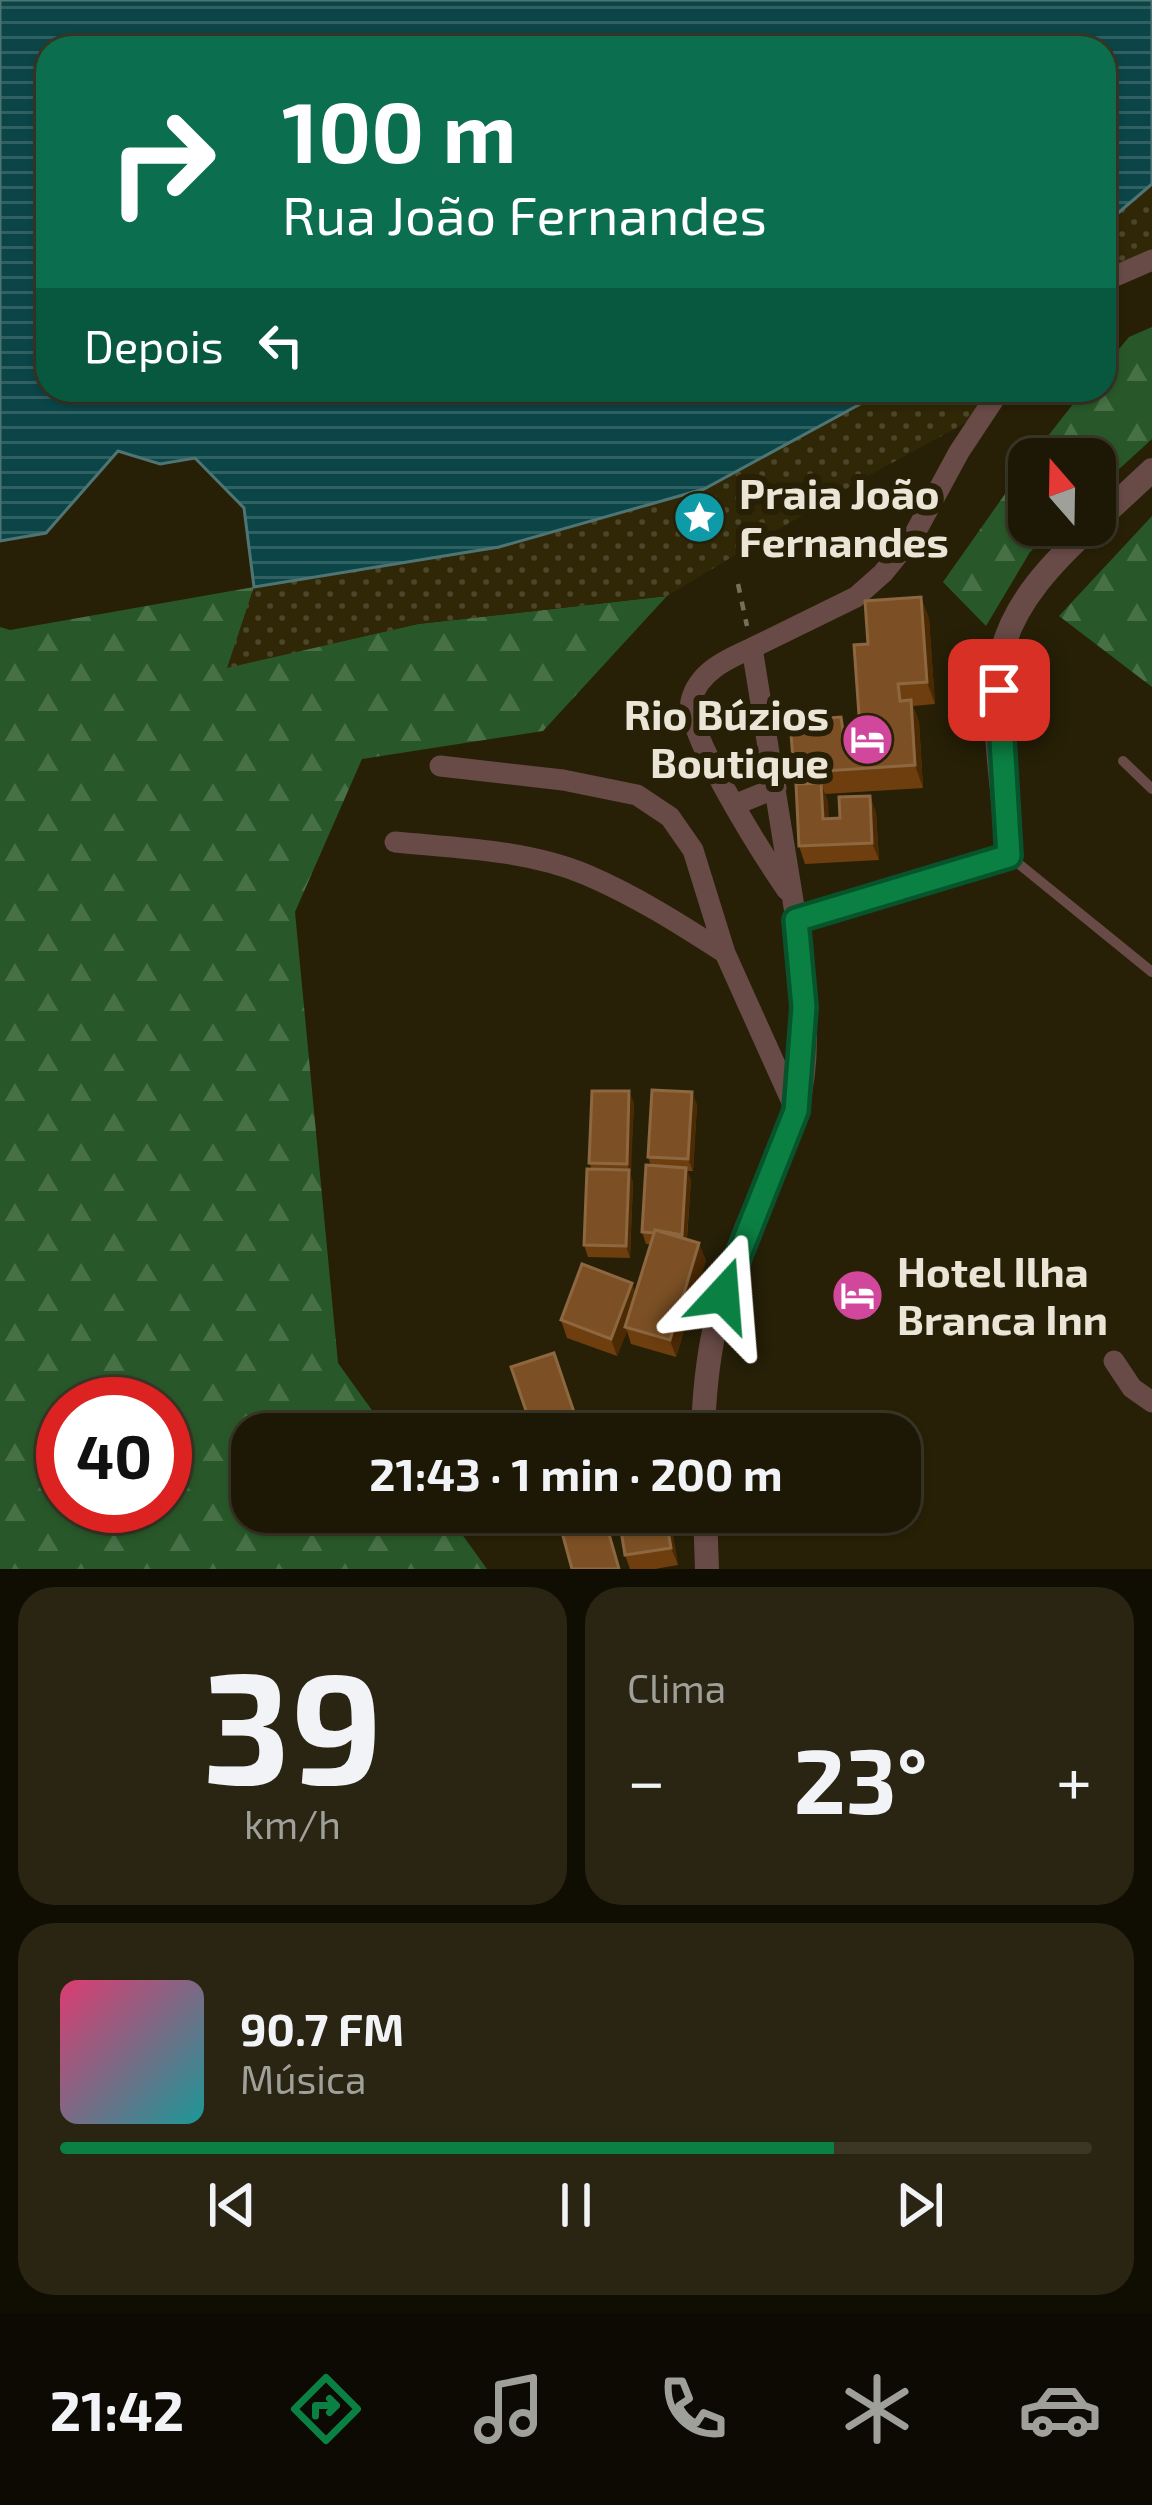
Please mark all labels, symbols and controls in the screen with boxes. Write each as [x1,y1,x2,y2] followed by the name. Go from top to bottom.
[282,79,516,180] text: 100 m
[84,84,240,240] icon: right
[282,181,767,246] text: Rua João Fernandes
[248,312,314,378] icon: left
[84,318,224,372] text: Depois
[1008,438,1116,546] north arrow
[1008,438,1116,546] map controls
[739,467,949,565] place label: Praia João Fernandes
[672,490,728,546] place icon: Praia João Fernandes
[948,639,1050,741] pin
[966,657,1032,723] icon: arrive
[624,688,829,786] place label: Rio Búzios Boutique
[840,711,896,767] hotel icon: Rio Búzios Boutique
[660,1232,786,1358] position arrow
[897,1245,1108,1343] place label: Hotel Ilha Branca Inn
[830,1268,886,1324] hotel icon: Hotel Ilha Branca Inn
[36,1377,192,1533] speed limit sign: 40
[369,1446,783,1500] text: 21:43 · 1 min · 200 m
[202,1628,383,1815] text: 39
[627,1664,726,1711] text: Clima
[793,1724,928,1832] text: 23°
[627,1739,666,1818] text: −
[1056,1739,1092,1818] text: +
[244,1800,341,1847] text: km/h
[240,2001,404,2055] text: 90.7 FM
[240,2055,366,2102] text: Música
[199,2172,265,2238] icon: previous
[543,2172,609,2238] icon: pause
[887,2172,953,2238] icon: next
[284,2367,368,2451] icon: directions
[467,2367,551,2451] icon: music
[651,2367,735,2451] icon: phone
[835,2367,919,2451] icon: climate
[1018,2367,1102,2451] icon: car
[50,2377,184,2442] text: 21:42

